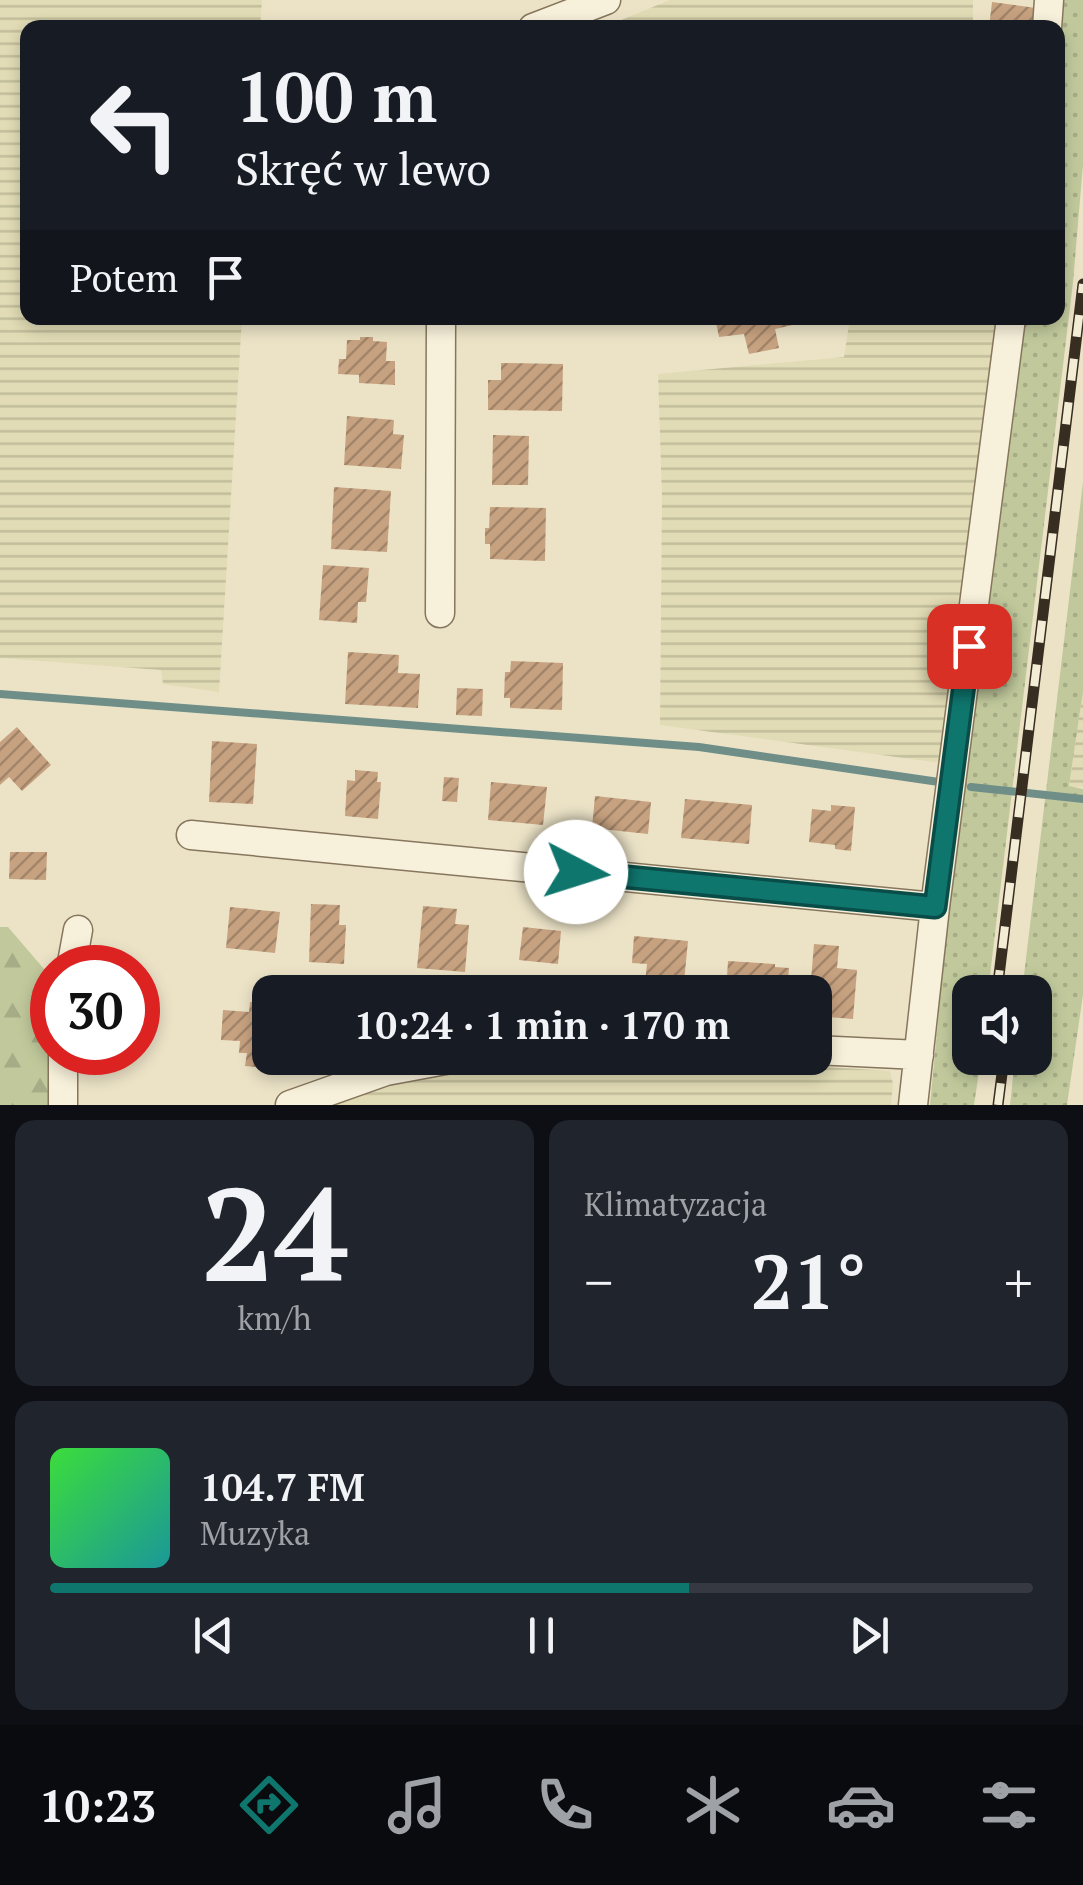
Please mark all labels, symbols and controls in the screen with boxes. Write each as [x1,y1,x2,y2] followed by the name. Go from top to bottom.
[235,49,437,142] text: 100 m
[70,60,200,190] icon: left
[235,138,491,198] text: Skręć w lewo
[198,250,253,305] icon: arrive
[70,253,178,303] text: Potem
[927,604,1012,689] pin
[942,619,997,674] icon: arrive
[524,820,628,924] position arrow
[30,945,160,1075] speed limit sign: 30
[952,975,1052,1075] map controls
[952,975,1052,1075] button: sound
[354,1000,730,1050] text: 10:24 · 1 min · 170 m
[201,1146,348,1318] text: 24
[584,1183,767,1225] text: Klimatyzacja
[751,1231,866,1330] text: 21°
[584,1245,613,1318] text: −
[1004,1245,1033,1318] text: +
[238,1297,311,1339] text: km/h
[200,1462,365,1512] text: 104.7 FM
[200,1512,310,1554] text: Muzyka
[186,1608,241,1663] icon: previous
[514,1608,569,1663] icon: pause
[842,1608,897,1663] icon: next
[234,1770,304,1840] icon: directions
[382,1770,452,1840] icon: music
[530,1770,600,1840] icon: phone
[678,1770,748,1840] icon: climate
[826,1770,896,1840] icon: car
[974,1770,1044,1840] icon: filters
[39,1775,156,1835] text: 10:23

